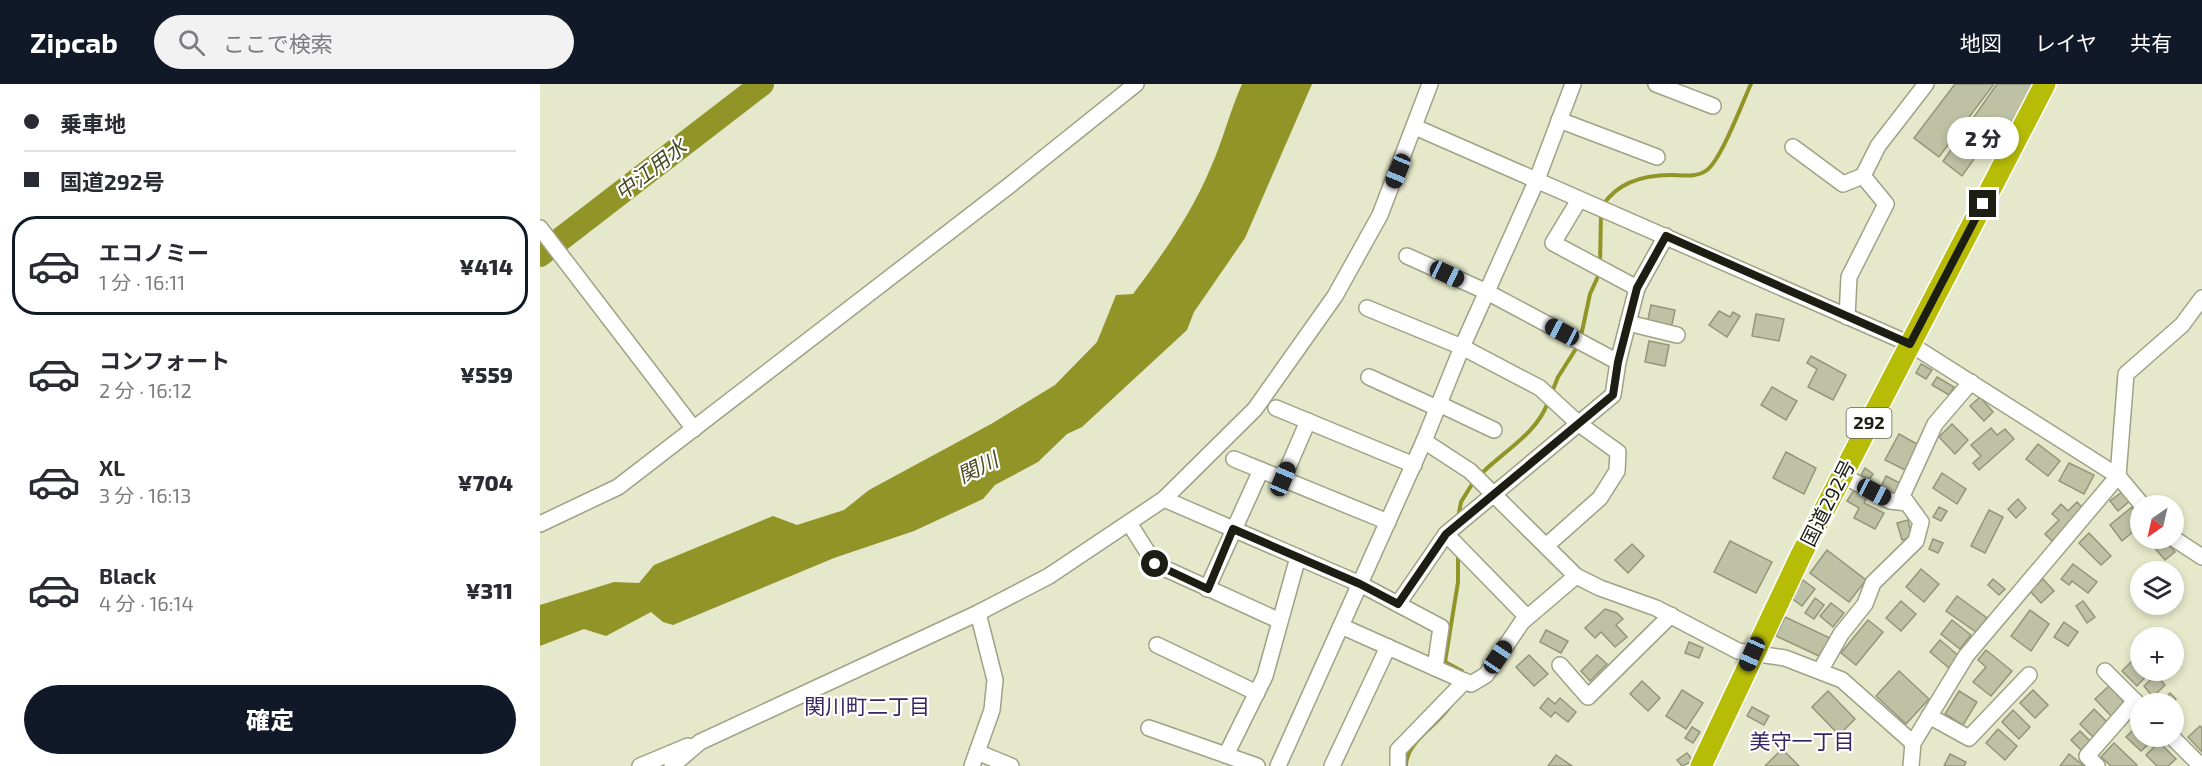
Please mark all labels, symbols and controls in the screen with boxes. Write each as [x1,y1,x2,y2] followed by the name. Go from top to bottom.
[154,15,574,69] search box
[30,25,118,59] text: Zipcab
[175,26,208,59] icon: search
[223,30,333,56] text: ここで検索
[1960,30,2002,55] text: 地図
[2035,30,2097,55] text: レイヤ
[2130,30,2172,55] text: 共有
[60,110,126,136] text: 乗車地
[1947,117,2019,159] callout: 2 分
[1965,126,2001,150] text: 2 分
[609,132,692,205] water label: 中江用水
[1383,151,1413,191] car
[60,168,165,194] text: 国道292号
[1969,190,1996,217] route end
[27,239,81,293] icon: car
[99,239,209,265] text: エコノミー
[459,253,513,279] text: ¥414
[1427,258,1467,290] car
[99,270,185,294] text: 1 分 · 16:11
[1542,316,1582,348] car
[27,347,81,401] icon: car
[99,347,230,373] text: コンフォート
[460,361,513,387] text: ¥559
[99,378,192,402] text: 2 分 · 16:12
[1846,408,1892,438] road number: 292
[953,445,1003,487] water label: 関川
[99,454,125,480] text: XL
[27,455,81,509] icon: car
[1795,455,1859,550] street label: 国道292号
[1268,459,1298,499] car
[458,469,513,495] text: ¥704
[1854,476,1894,508] car
[99,483,191,507] text: 3 分 · 16:13
[2130,495,2184,549] north arrow
[2130,495,2184,747] map controls
[1141,550,1168,577] route start
[2130,561,2184,615] button: layers
[99,562,156,588] text: Black
[27,563,81,617] icon: car
[465,577,513,603] text: ¥311
[99,591,194,615] text: 4 分 · 16:14
[2130,627,2184,681] button: +
[1736,634,1768,674] car
[1480,637,1516,677] car
[24,685,516,754] button: 確定
[804,693,930,718] district label: 関川町二丁目
[2130,693,2184,747] button: −
[1750,728,1855,753] district label: 美守一丁目

